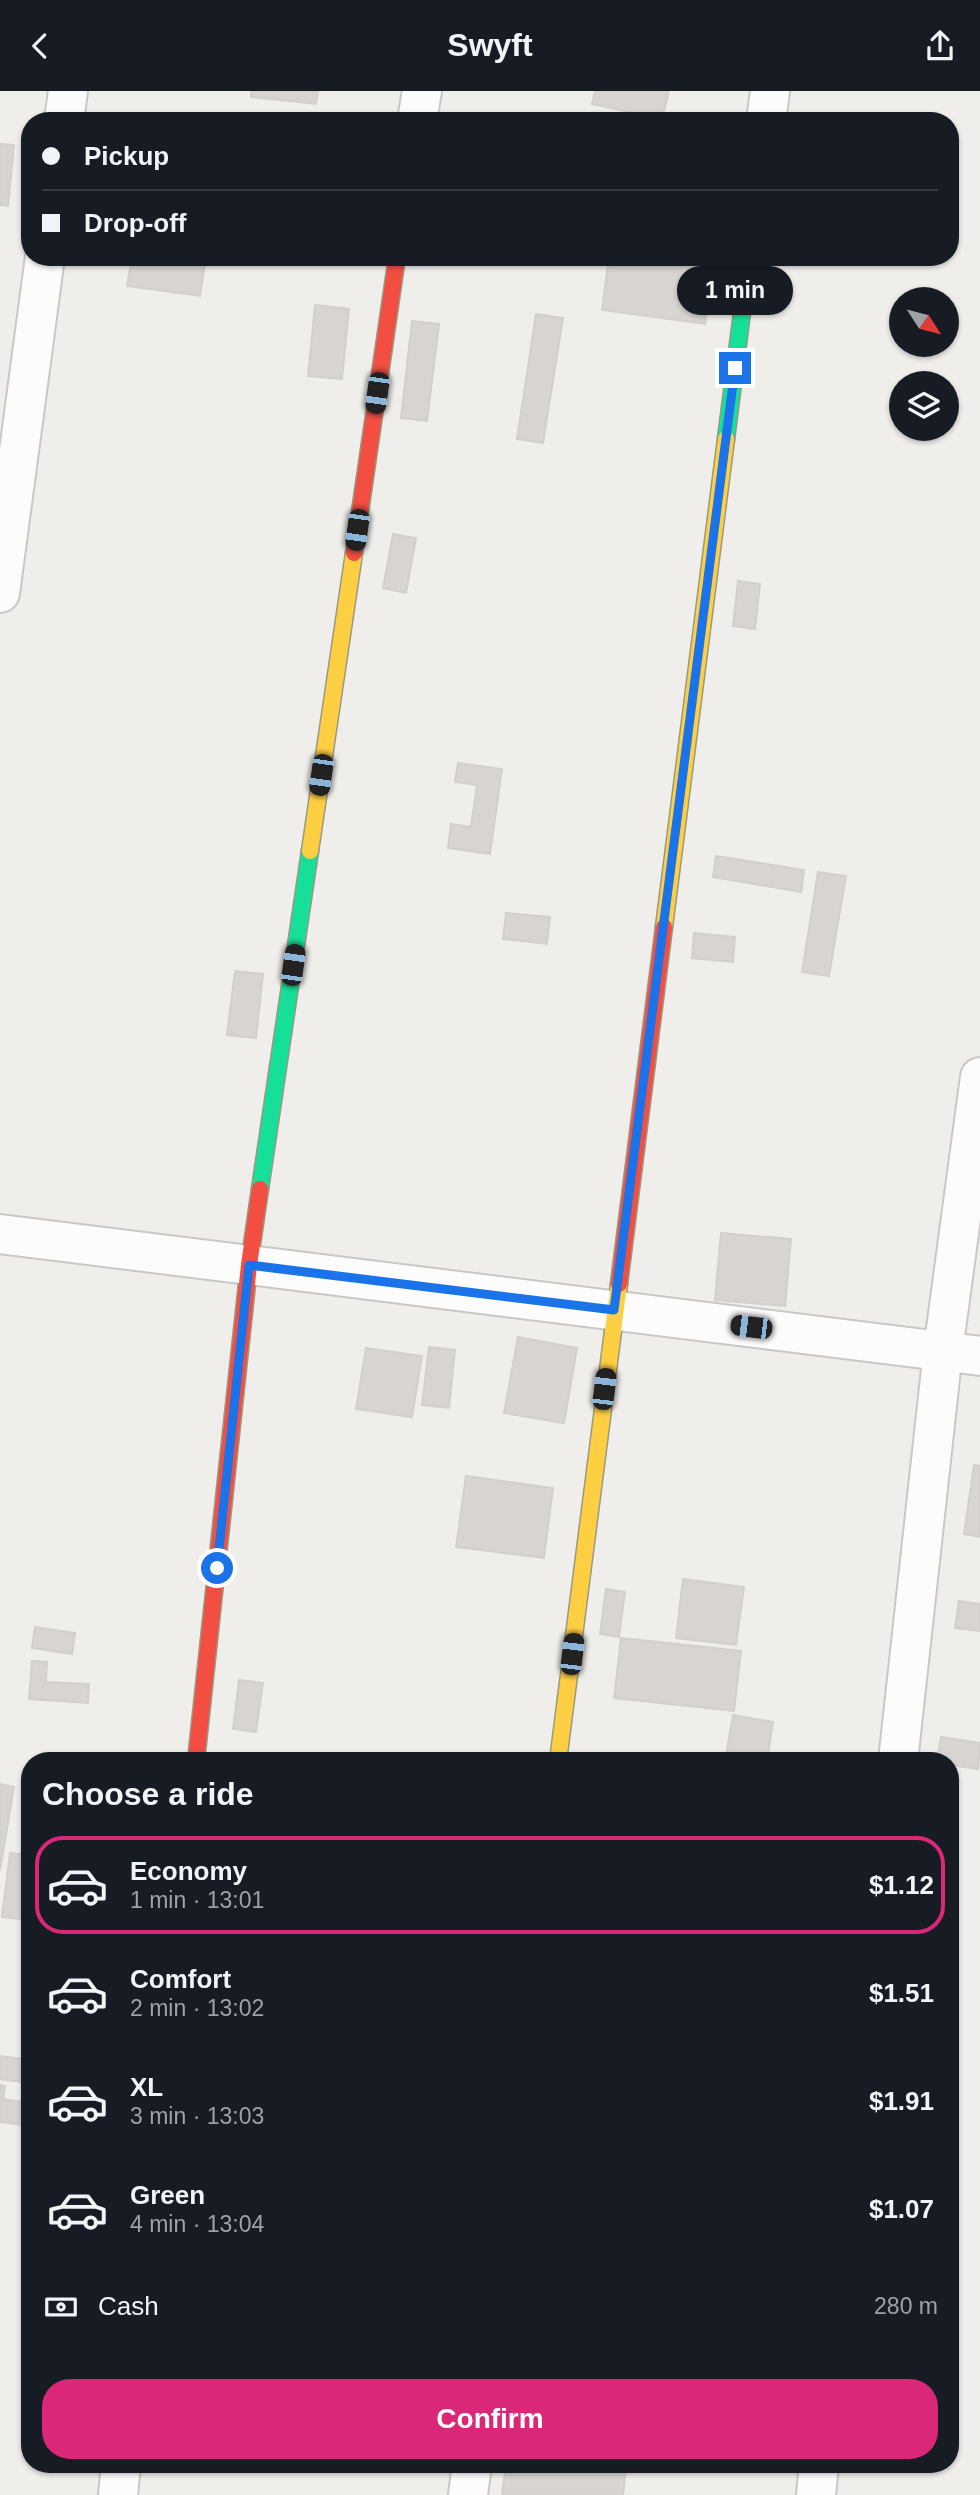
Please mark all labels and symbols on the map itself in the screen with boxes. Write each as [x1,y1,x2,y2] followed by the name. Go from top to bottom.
[677,267,793,315] callout: 1 min
[889,287,959,357] north arrow
[719,352,751,384] route end
[364,371,391,415] car
[344,508,371,552] car
[308,753,335,797] car
[280,943,307,987] car
[729,1314,774,1340] car
[592,1367,617,1411] car
[201,1552,233,1584] route start
[560,1632,585,1676] car

